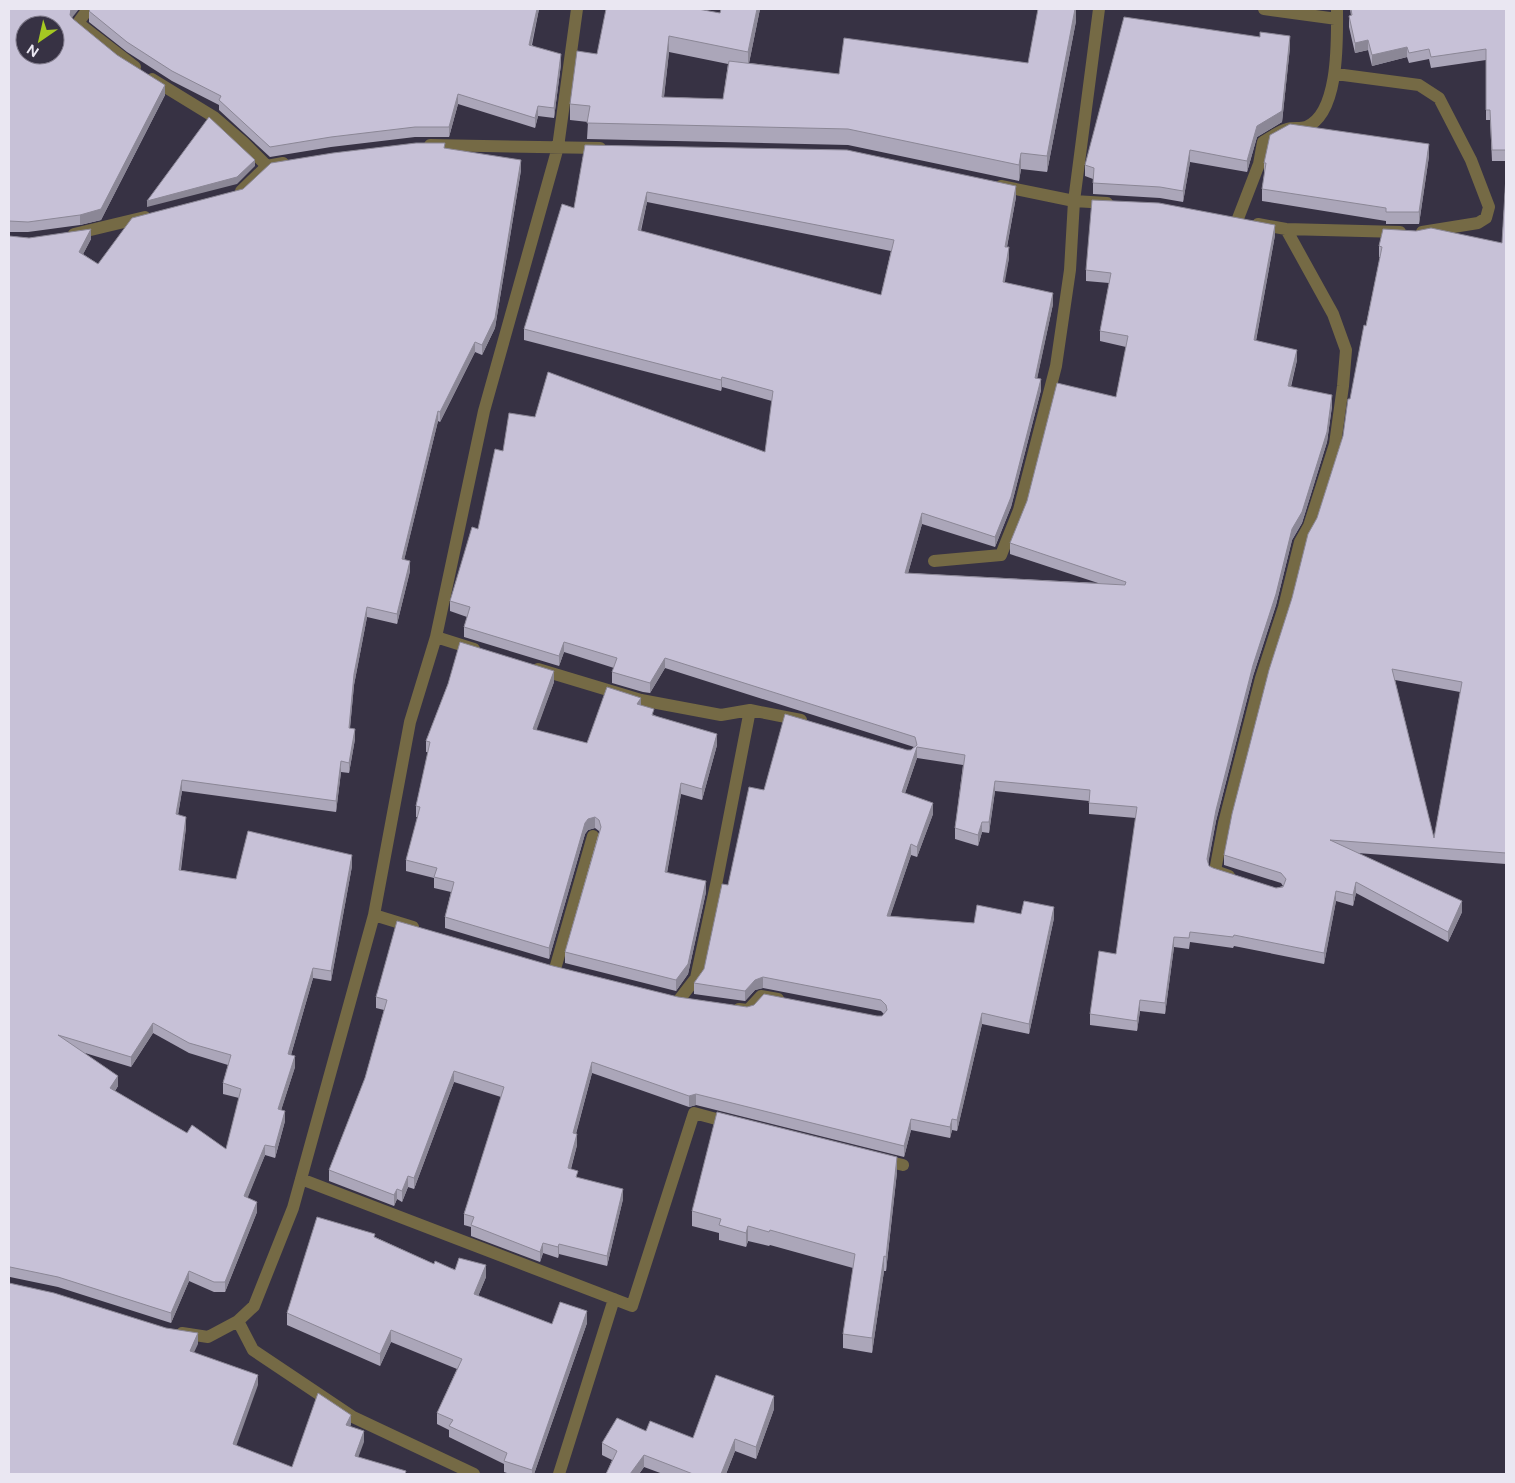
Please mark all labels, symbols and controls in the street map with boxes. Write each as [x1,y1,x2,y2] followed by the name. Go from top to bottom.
[15,15,65,65] north arrow
[24,40,42,60] text: N

